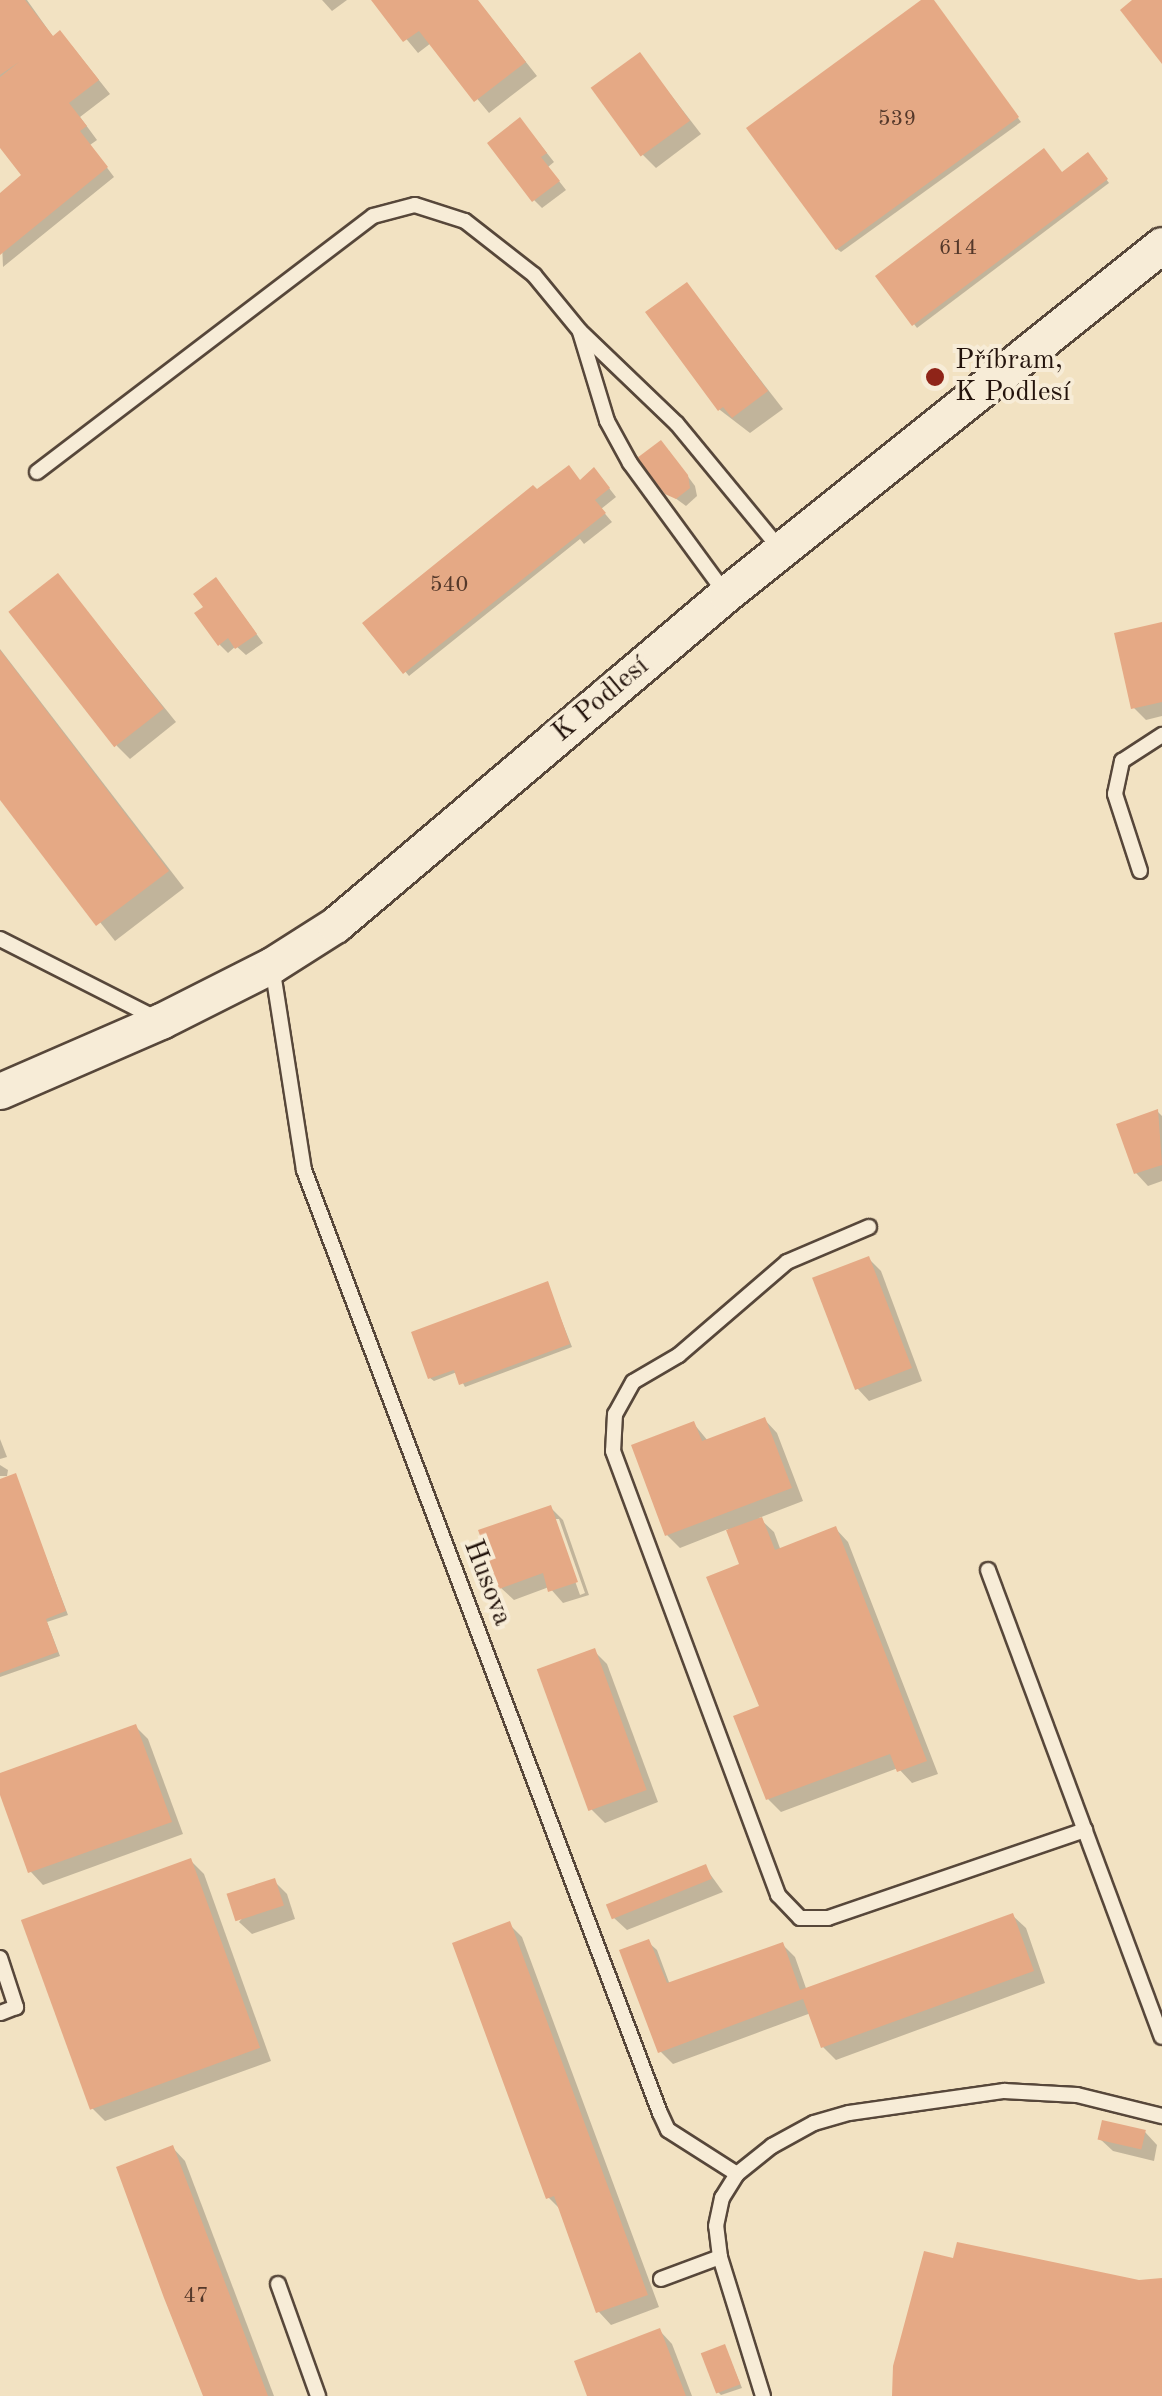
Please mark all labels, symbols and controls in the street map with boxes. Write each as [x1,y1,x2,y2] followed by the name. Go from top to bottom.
[878,107,916,133] house number: 539
[939,236,977,262] house number: 614
[955,344,1070,410] place label: Příbram, K Podlesí
[924,366,946,388] marker: Příbram, K Podlesí
[430,573,468,599] house number: 540
[546,650,656,750] street label: K Podlesí
[455,1535,519,1631] street label: Husova
[183,2284,209,2310] house number: 47

